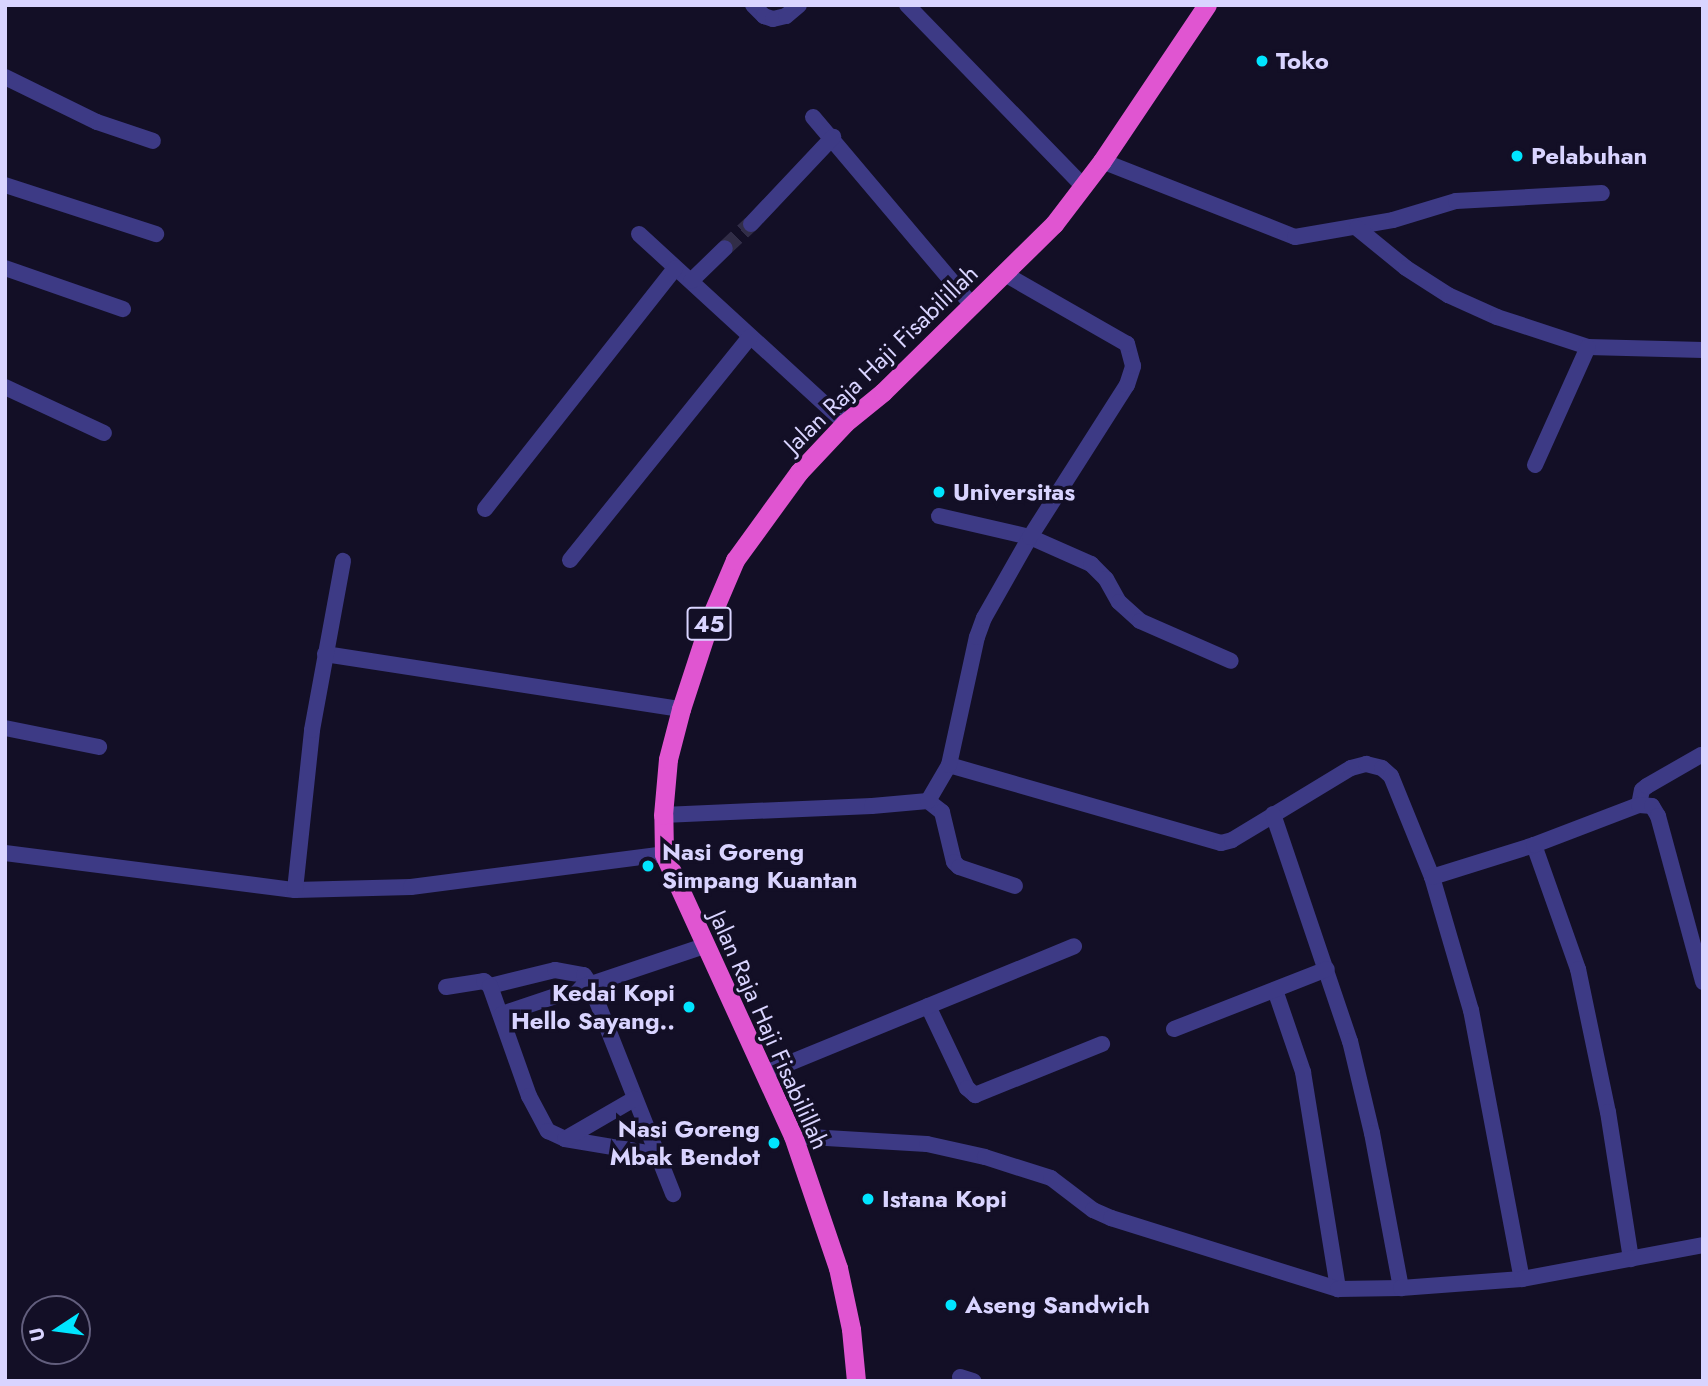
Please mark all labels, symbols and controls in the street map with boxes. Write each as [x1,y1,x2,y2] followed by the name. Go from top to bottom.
[1276,47,1329,75] place label: Toko
[1254,53,1270,69] marker: Toko
[1531,142,1647,170] place label: Pelabuhan
[1509,148,1525,164] marker: Pelabuhan
[778,259,984,459] street label: Jalan Raja Haji Fisabilillah
[953,478,1075,506] place label: Universitas
[931,484,947,500] marker: Universitas
[686,604,732,644] road number: 45
[662,838,858,894] place label: Nasi Goreng Simpang Kuantan
[640,858,656,874] marker: Nasi Goreng Simpang Kuantan
[703,906,835,1154] street label: Jalan Raja Haji Fisabilillah
[511,979,675,1035] place label: Kedai Kopi Hello Sayang..
[681,999,697,1015] marker: Kedai Kopi Hello Sayang..
[610,1115,760,1171] place label: Nasi Goreng Mbak Bendot
[766,1135,782,1151] marker: Nasi Goreng Mbak Bendot
[882,1185,1007,1213] place label: Istana Kopi
[860,1191,876,1207] marker: Istana Kopi
[965,1291,1150,1319] place label: Aseng Sandwich
[21,1295,91,1365] north arrow
[943,1297,959,1313] marker: Aseng Sandwich
[22,1325,52,1344] text: U

